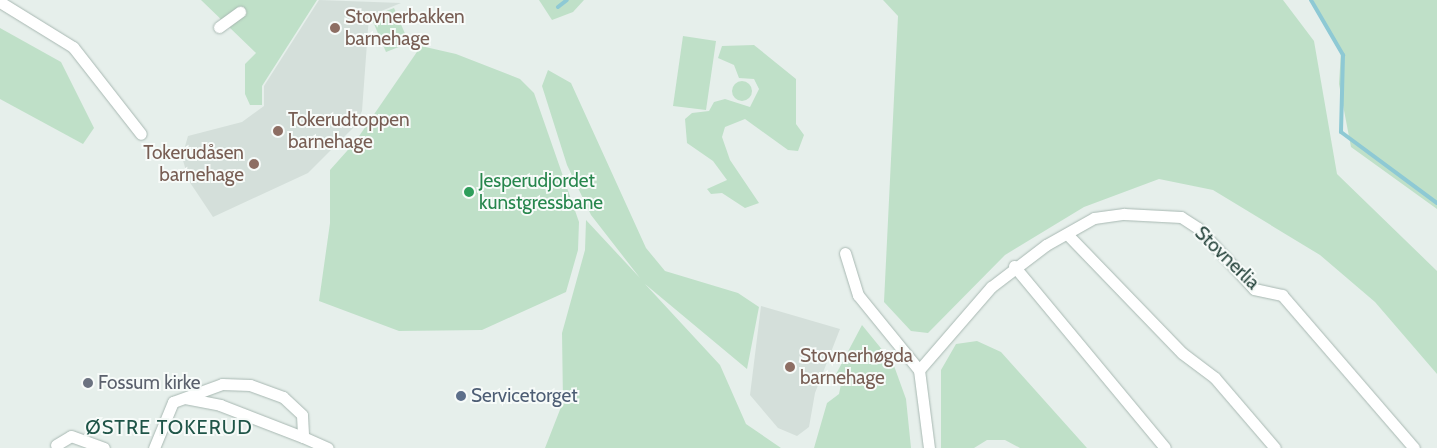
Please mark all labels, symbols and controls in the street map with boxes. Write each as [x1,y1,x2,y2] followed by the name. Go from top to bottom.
[345,6,465,50] place label: Stovnerbakken barnehage
[329,22,341,34] marker: Stovnerbakken barnehage
[288,109,410,153] place label: Tokerudtoppen barnehage
[272,125,284,137] marker: Tokerudtoppen barnehage
[143,142,244,186] place label: Tokerudåsen barnehage
[248,158,260,170] marker: Tokerudåsen barnehage
[479,170,603,214] place label: Jesperudjordet kunstgressbane
[463,186,475,198] marker: Jesperudjordet kunstgressbane
[1190,222,1264,294] street label: Stovnerlia
[800,345,913,389] place label: Stovnerhøgda barnehage
[784,361,796,373] marker: Stovnerhøgda barnehage
[98,372,201,394] place label: Fossum kirke
[82,377,94,389] marker: Fossum kirke
[471,385,578,407] place label: Servicetorget
[455,390,467,402] marker: Servicetorget
[84,415,254,439] district label: ØSTRE TOKERUD

